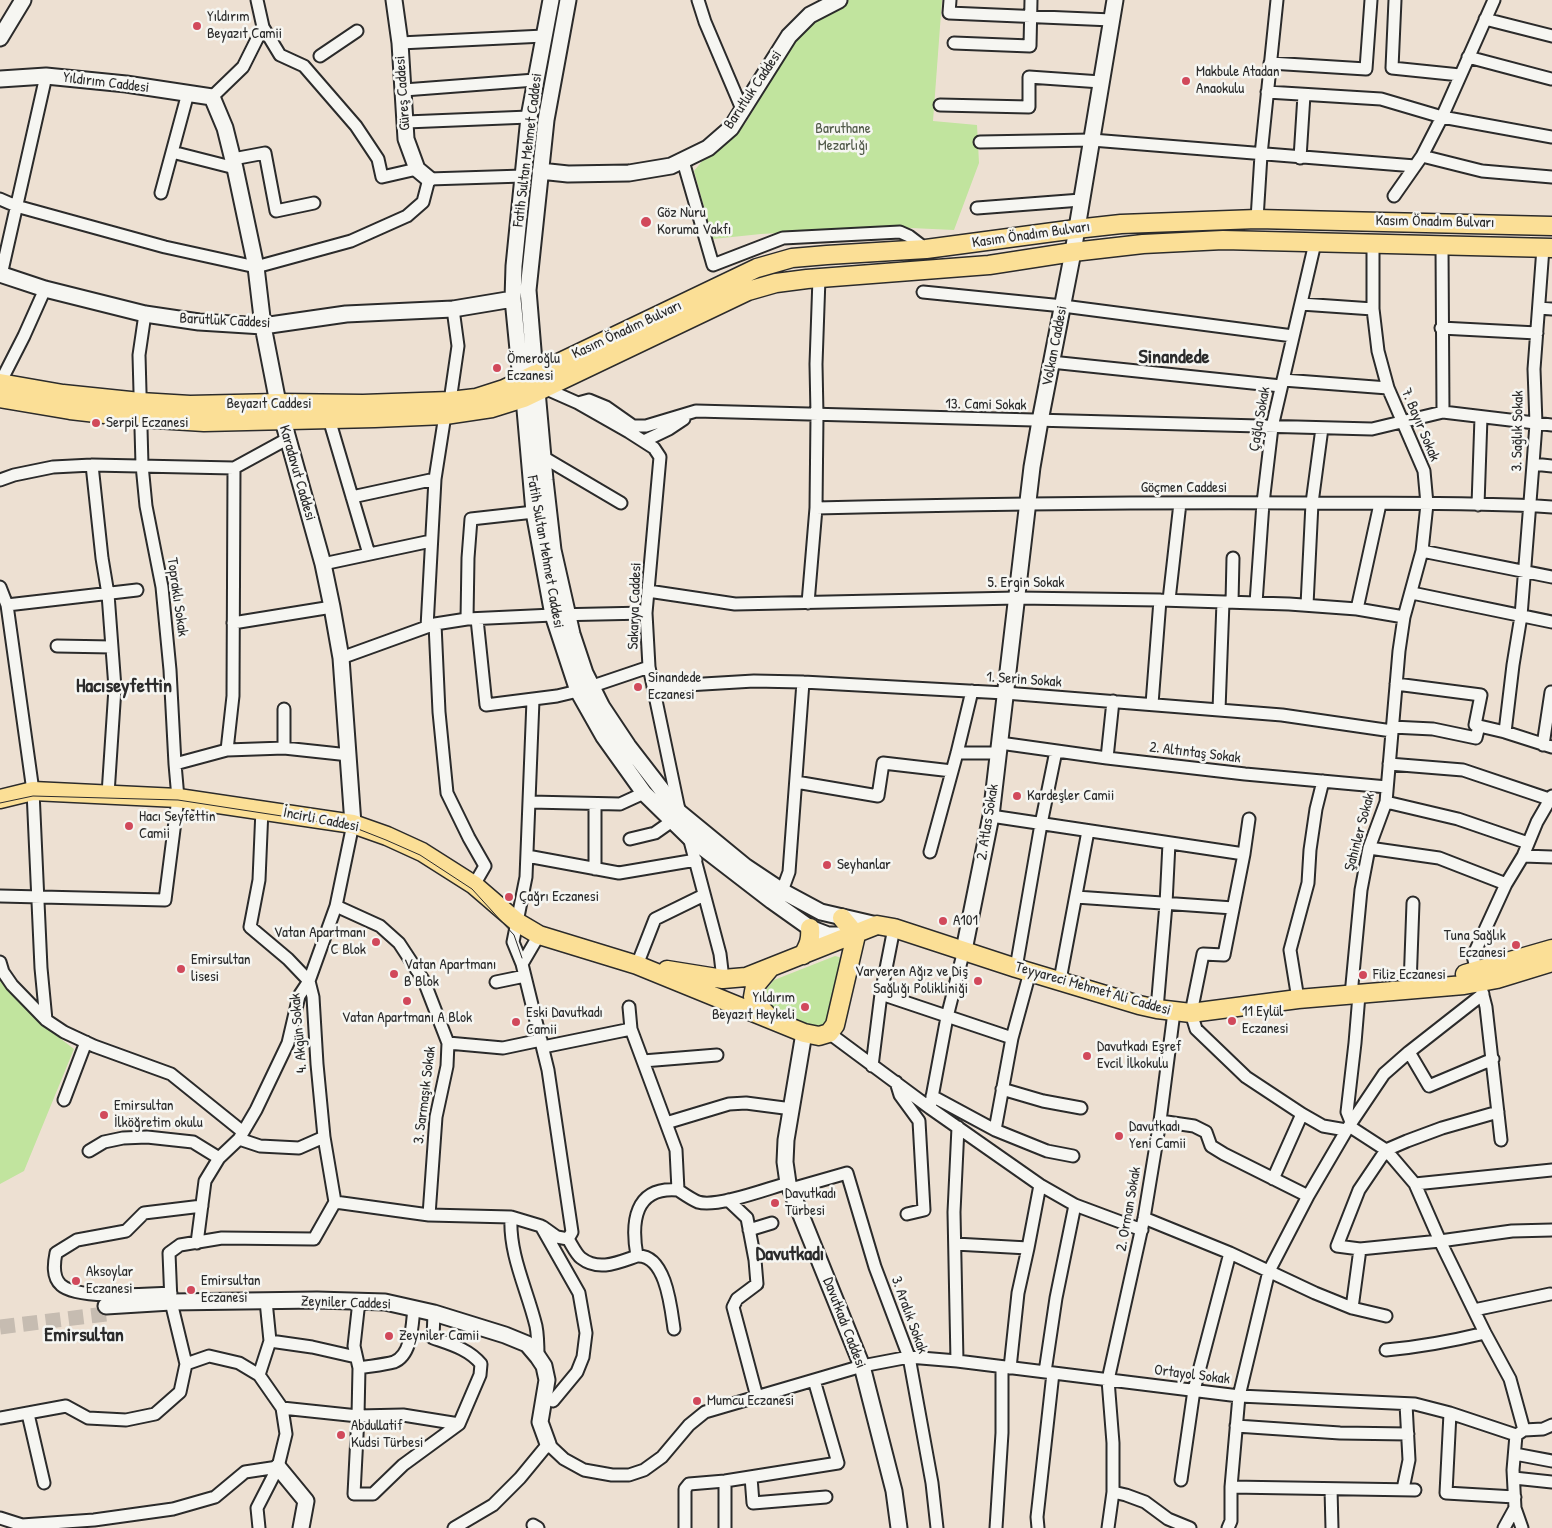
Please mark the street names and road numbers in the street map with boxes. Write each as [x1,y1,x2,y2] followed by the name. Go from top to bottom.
[720,47,786,133] street label: Barutluk Caddesi
[391,55,415,131] street label: Güreş Caddesi
[62,69,150,97] street label: Yıldırım Caddesi
[510,72,546,228] street label: Fatih Sultan Mehmet Caddesi
[1375,212,1495,232] street label: Kasım Önadım Bulvarı
[971,218,1091,252] street label: Kasım Önadım Bulvarı
[569,297,685,363] street label: Kasım Önadım Bulvarı
[1038,304,1072,388] street label: Volkan Caddesi
[179,310,271,332] street label: Barutluk Caddesi
[1245,385,1275,453] street label: Çağla Sokak
[1397,386,1443,464] street label: 7. Bayır Sokak
[1508,390,1528,472] street label: 3. Sağlık Sokak
[226,395,312,413] street label: Beyazıt Caddesi
[945,395,1027,415] street label: 13. Cami Sokak
[275,423,319,523] street label: Karadavut Caddesi
[523,474,567,630] street label: Fatih Sultan Mehmet Caddesi
[1141,479,1227,497] street label: Göçmen Caddesi
[163,556,191,638] street label: Topraklı Sokak
[624,562,646,650] street label: Sakarya Caddesi
[988,574,1064,592] street label: 5. Ergin Sokak
[986,668,1062,692] street label: 1. Serin Sokak
[1148,738,1242,768] street label: 2. Altıntaş Sokak
[973,783,1003,861] street label: 2. Atlas Sokak
[1341,791,1379,873] street label: Şahinler Sokak
[282,804,360,836] street label: İncirli Caddesi
[1013,958,1173,1020] street label: Teyyareci Mehmet Ali Caddesi
[287,992,311,1074] street label: 4. Akgün Sokak
[410,1045,440,1145] street label: 3. Sarmaşık Sokak
[1113,1165,1145,1253] street label: 2. Orman Sokak
[887,1274,931,1356] street label: 3. Aralık Sokak
[818,1275,870,1371] street label: Davutkadı Caddesi
[301,1292,391,1314] street label: Zeyniler Caddesi
[1153,1361,1231,1389] street label: Ortayol Sokak

